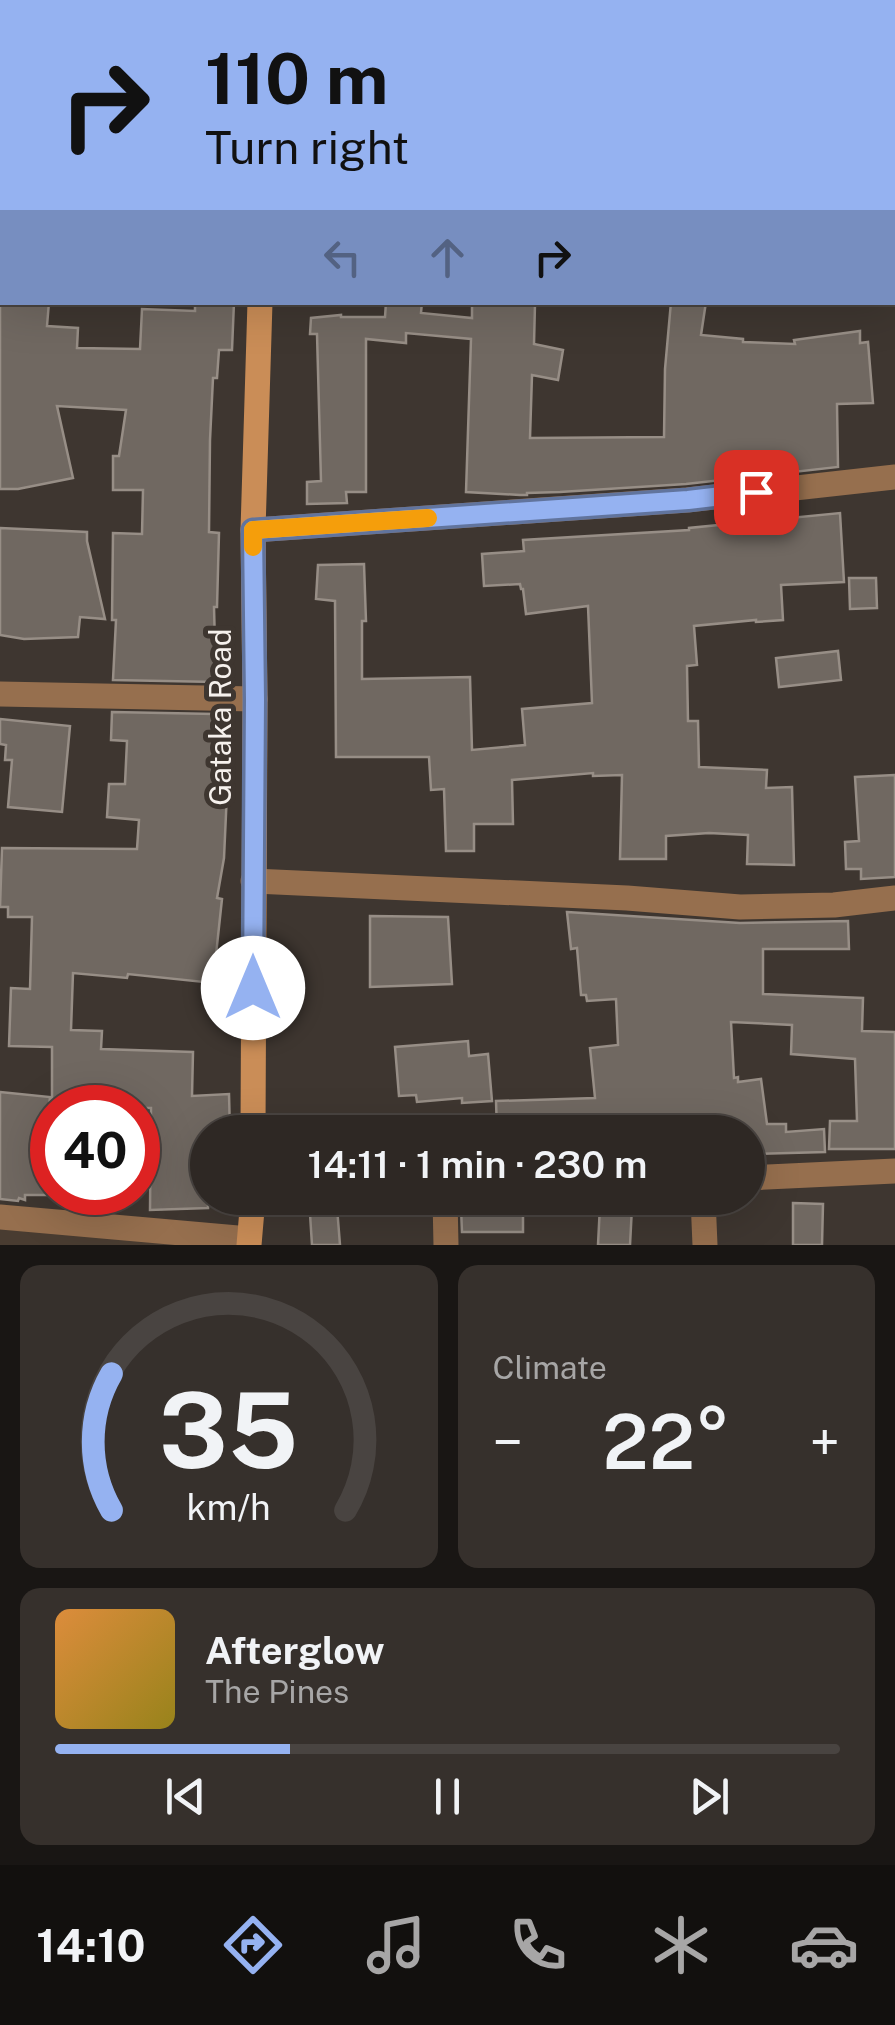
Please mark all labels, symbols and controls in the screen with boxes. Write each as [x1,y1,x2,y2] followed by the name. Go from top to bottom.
[205,37,389,120] text: 110 m
[40,40,170,170] icon: right
[205,121,409,174] text: Turn right
[315,230,370,285] icon: left
[420,230,475,285] icon: ahead
[525,230,580,285] icon: right
[714,450,799,535] pin
[729,465,784,520] icon: arrive
[202,628,238,806] street label: Gataka Road
[201,936,305,1040] position arrow
[30,1085,160,1215] speed limit sign: 40
[307,1142,648,1187] text: 14:11 · 1 min · 230 m
[493,1349,607,1386] text: Climate
[159,1369,298,1491] text: 35
[602,1398,730,1486] text: 22°
[493,1410,523,1474] text: −
[810,1410,840,1474] text: +
[187,1486,271,1528] text: km/h
[205,1628,385,1673] text: Afterglow
[205,1673,349,1710] text: The Pines
[158,1769,213,1824] icon: previous
[420,1769,475,1824] icon: pause
[682,1769,737,1824] icon: next
[218,1910,288,1980] icon: directions
[361,1910,431,1980] icon: music
[503,1910,573,1980] icon: phone
[646,1910,716,1980] icon: climate
[789,1910,859,1980] icon: car
[36,1919,145,1972] text: 14:10

